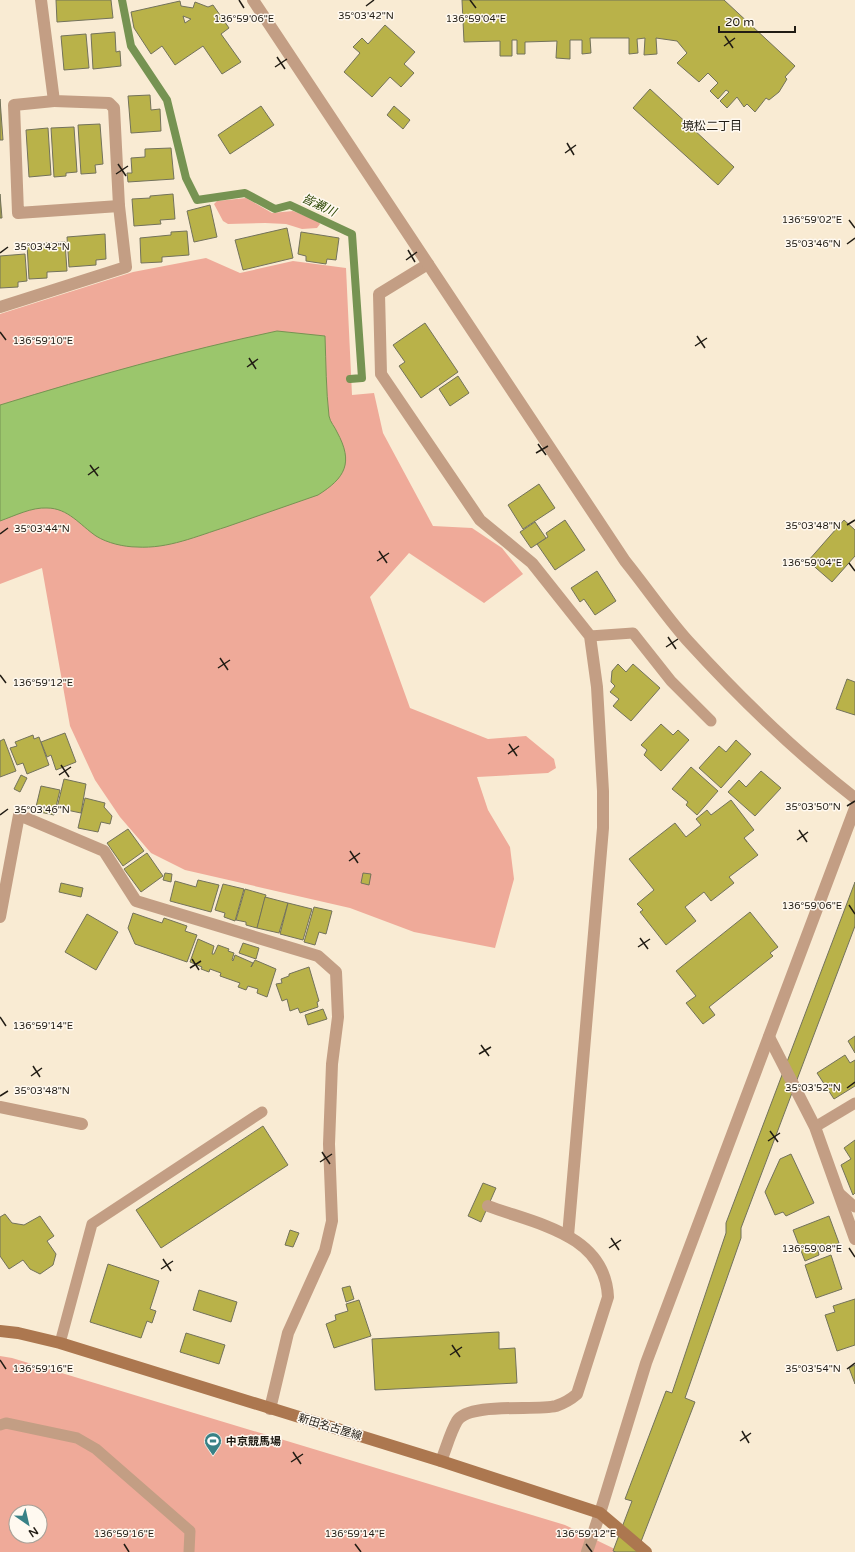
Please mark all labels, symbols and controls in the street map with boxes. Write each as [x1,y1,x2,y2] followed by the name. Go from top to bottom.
[719,8,795,34] scale bar
[338,10,394,22] text: 35°03'42"N
[214,13,274,25] text: 136°59'06"E
[446,13,506,25] text: 136°59'04"E
[725,15,754,29] text: 20 m
[682,119,742,133] district label: 境松二丁目
[300,191,340,220] water label: 皆瀬川
[782,214,842,226] text: 136°59'02"E
[785,238,841,250] text: 35°03'46"N
[14,241,70,253] text: 35°03'42"N
[13,335,73,347] text: 136°59'10"E
[785,520,841,532] text: 35°03'48"N
[14,523,70,535] text: 35°03'44"N
[782,557,842,569] text: 136°59'04"E
[13,677,73,689] text: 136°59'12"E
[785,801,841,813] text: 35°03'50"N
[14,804,70,816] text: 35°03'46"N
[782,900,842,912] text: 136°59'06"E
[13,1020,73,1032] text: 136°59'14"E
[785,1082,841,1094] text: 35°03'52"N
[14,1085,70,1097] text: 35°03'48"N
[782,1243,842,1255] text: 136°59'08"E
[13,1363,73,1375] text: 136°59'16"E
[785,1363,841,1375] text: 35°03'54"N
[297,1411,363,1443] street label: 新田名古屋線
[203,1431,223,1456] sports icon: 中京競馬場
[226,1435,281,1448] place label: 中京競馬場
[8,1504,48,1544] north arrow
[26,1524,41,1540] text: N
[94,1528,154,1540] text: 136°59'16"E
[325,1528,385,1540] text: 136°59'14"E
[556,1528,616,1540] text: 136°59'12"E

